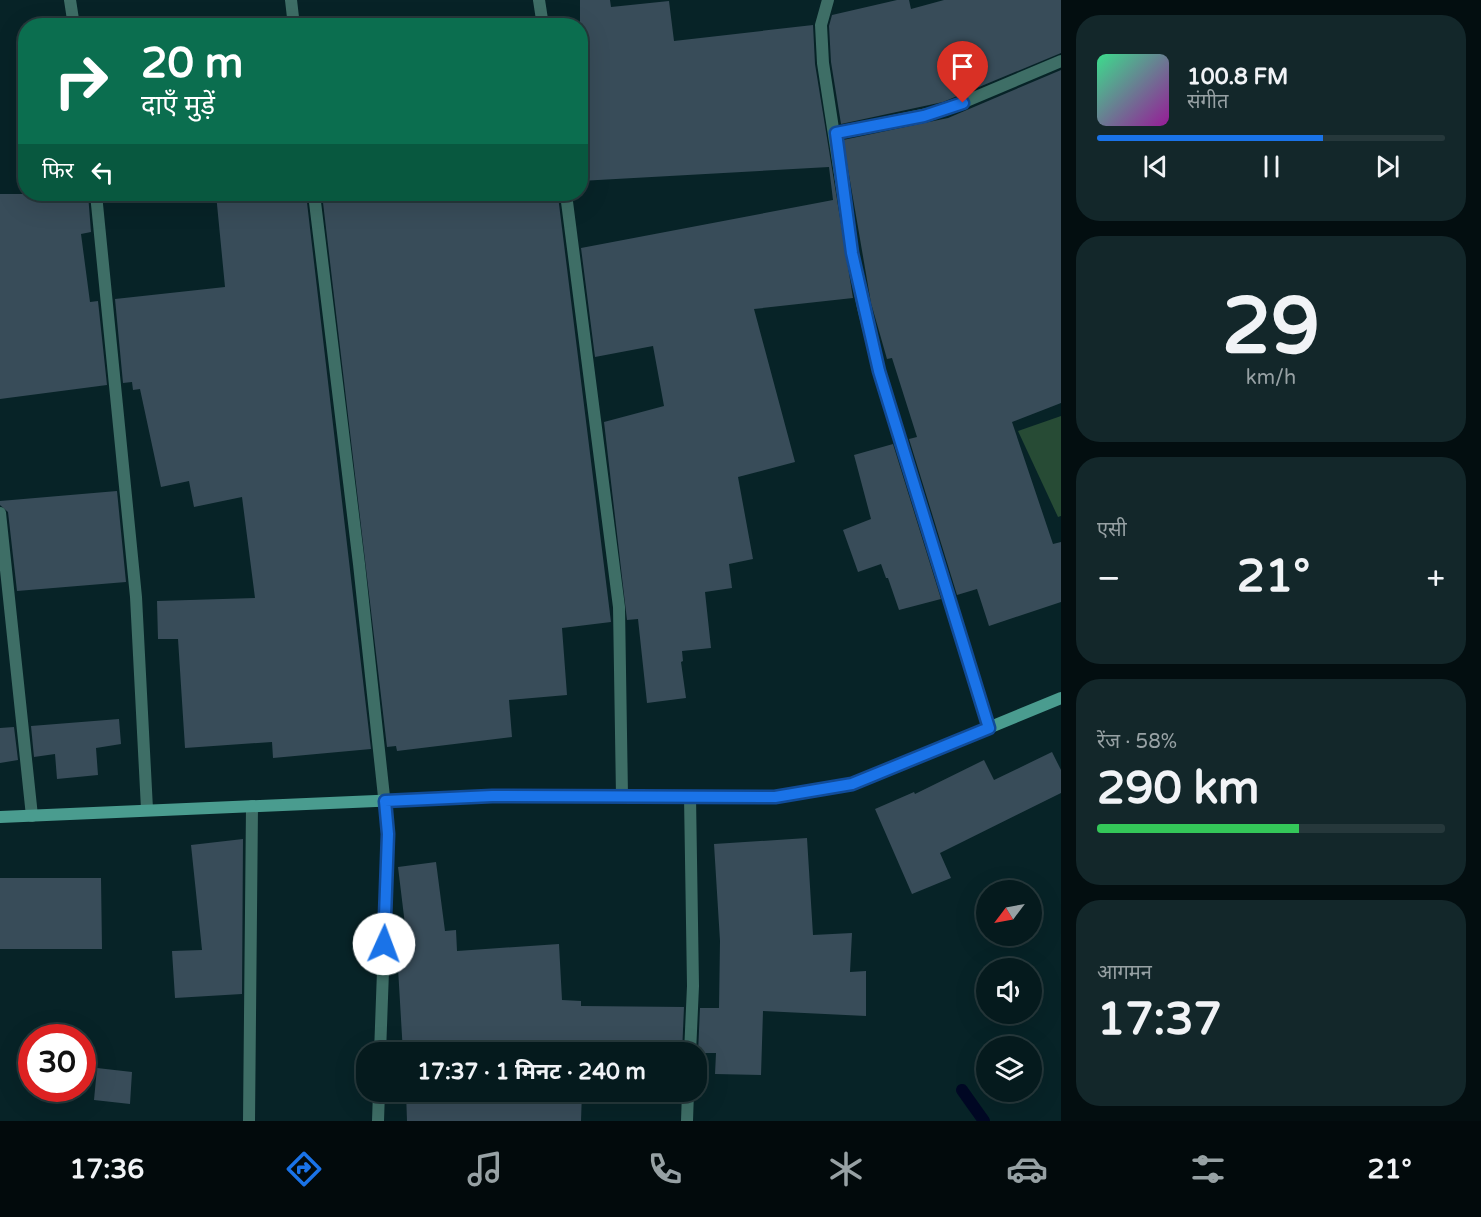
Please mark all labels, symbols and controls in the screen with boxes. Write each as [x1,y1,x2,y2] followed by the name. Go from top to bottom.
[141,38,243,89] text: 20 m
[937,41,988,103] pin
[42,42,120,120] icon: right
[946,50,979,83] icon: arrive
[1187,64,1288,90] text: 100.8 FM
[141,89,215,122] text: दाएँ मुड़ें
[1187,90,1228,114] text: संगीत
[1139,150,1172,183] icon: previous
[1255,150,1288,183] icon: pause
[1371,150,1404,183] icon: next
[86,156,119,189] icon: left
[42,158,74,184] text: फिर
[1222,280,1320,374] text: 29
[1246,366,1296,390] text: km/h
[1097,518,1127,542] text: एसी
[1237,550,1310,604] text: 21°
[1097,559,1121,598] text: −
[1426,559,1445,598] text: +
[1097,730,1177,754] text: रेंज · 58%
[1097,762,1259,816] text: 290 km
[976,880,1042,946] north arrow
[976,880,1042,1102] map controls
[352,912,416,976] position arrow
[976,958,1042,1024] button: sound
[1097,961,1152,985] text: आगमन
[1097,993,1222,1047] text: 17:37
[18,1024,96,1102] speed limit sign: 30
[976,1036,1042,1102] button: layers
[417,1059,646,1085] text: 17:37 · 1 मिनट · 240 m
[283,1148,325,1190] icon: directions
[464,1148,506,1190] icon: music
[644,1148,686,1190] icon: phone
[825,1148,867,1190] icon: climate
[1006,1148,1048,1190] icon: car
[1187,1148,1229,1190] icon: filters
[69,1153,144,1186] text: 17:36
[1367,1153,1412,1186] text: 21°

